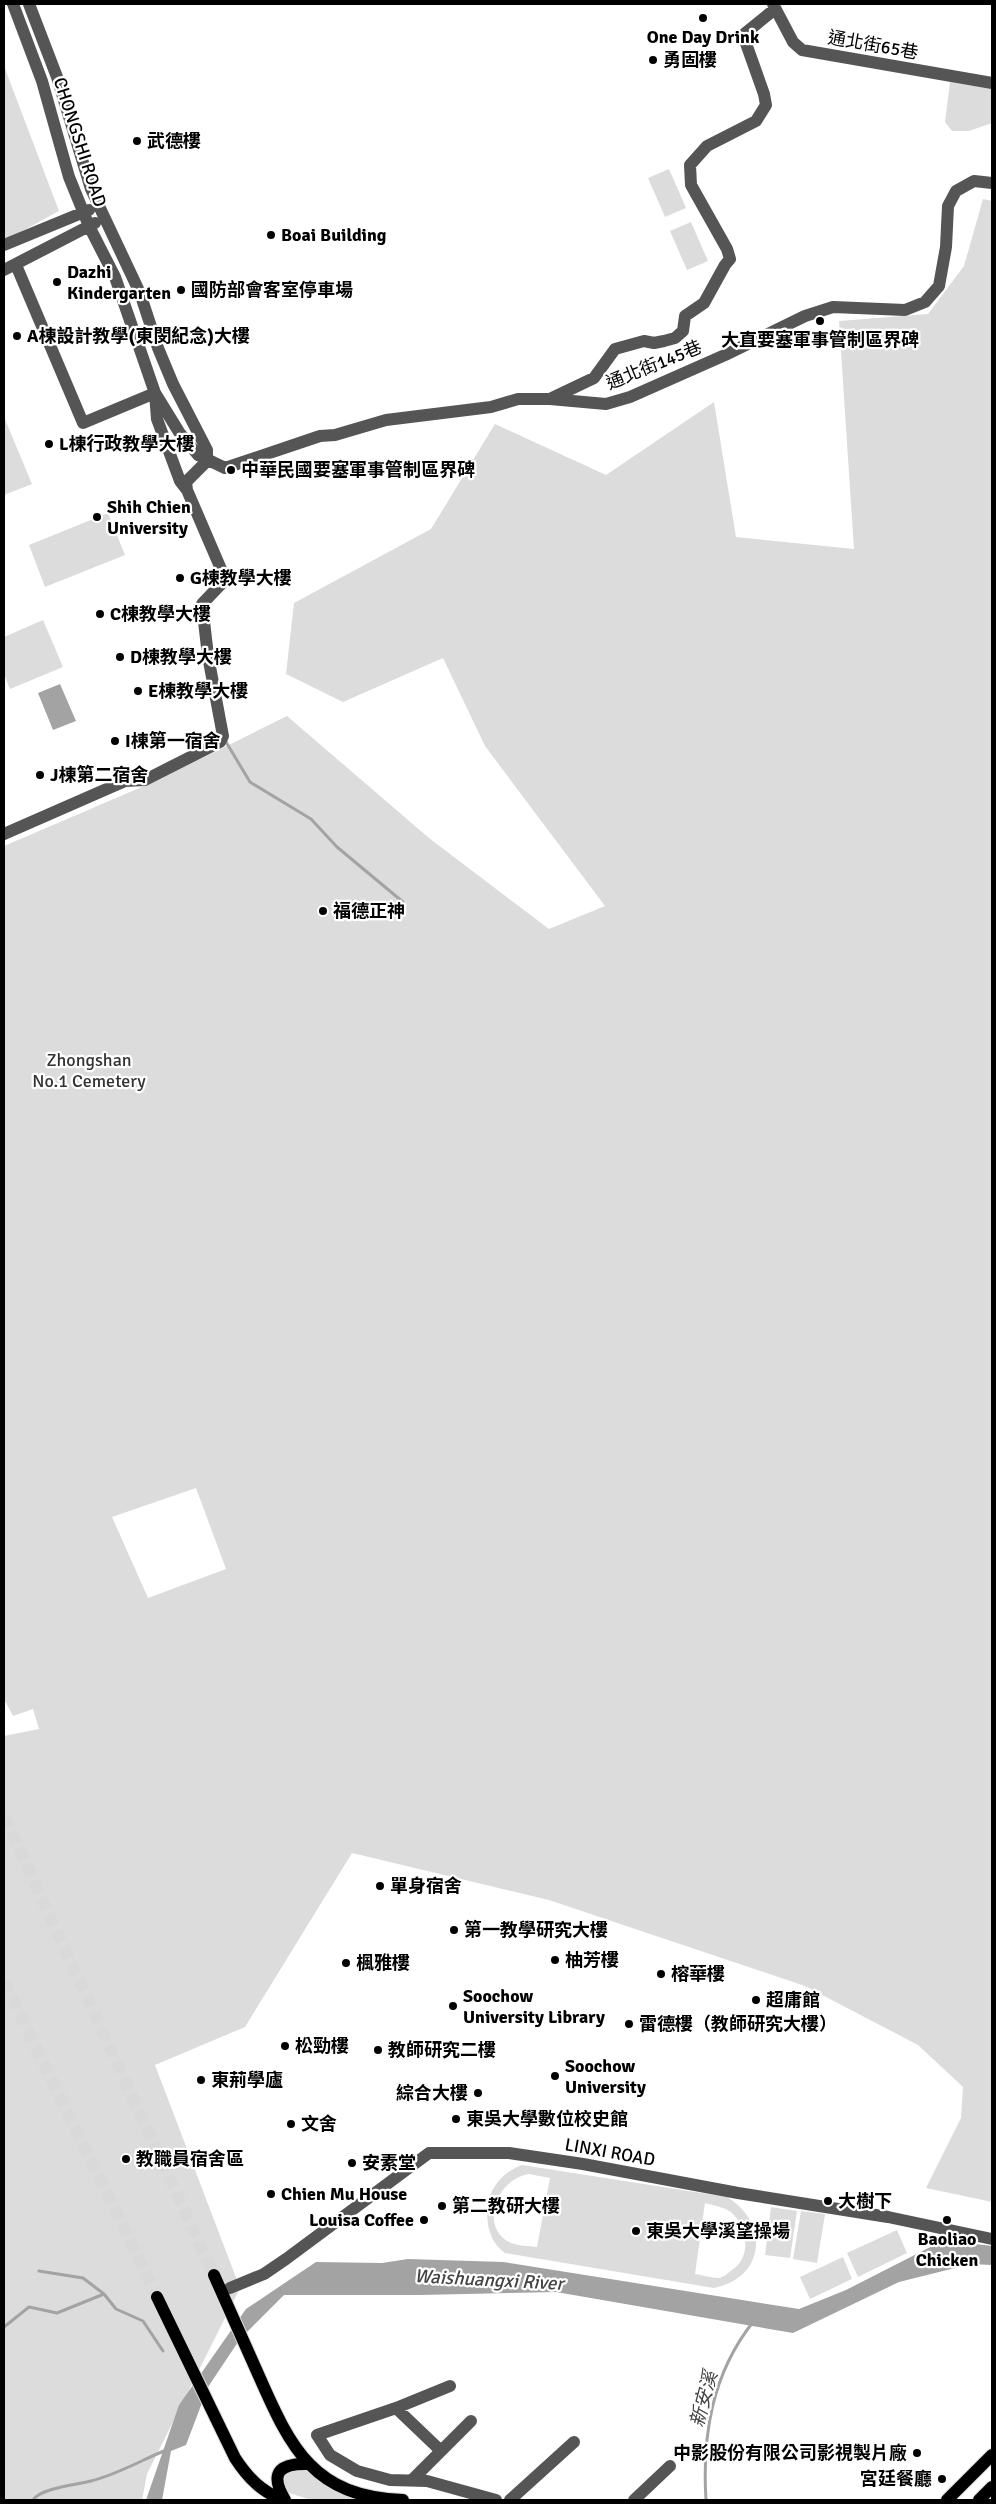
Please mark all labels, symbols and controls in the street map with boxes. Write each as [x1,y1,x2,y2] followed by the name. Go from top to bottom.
[697,12,709,24] marker: One Day Drink
[647,26,760,48] place label: One Day Drink
[826,26,920,64] street label: 通北街65巷
[663,49,717,71] place label: 勇固樓
[647,54,659,66] marker: 勇固樓
[49,74,111,210] street label: CHONGSHI ROAD
[147,130,201,152] place label: 武德樓
[131,135,143,147] marker: 武德樓
[281,224,387,246] place label: Boai Building
[265,229,277,241] marker: Boai Building
[67,261,171,304] place label: Dazhi Kindergarten
[51,276,63,288] marker: Dazhi Kindergarten
[191,279,353,301] place label: 國防部會客室停車場
[175,284,187,296] marker: 國防部會客室停車場
[814,315,826,327] marker: 大直要塞軍事管制區界碑
[27,325,250,347] place label: A棟設計教學(東閔紀念)大樓
[721,329,919,351] place label: 大直要塞軍事管制區界碑
[11,330,23,342] marker: A棟設計教學(東閔紀念)大樓
[603,336,705,394] street label: 通北街145巷
[59,433,194,455] place label: L棟行政教學大樓
[43,438,55,450] marker: L棟行政教學大樓
[241,459,475,481] place label: 中華民國要塞軍事管制區界碑
[225,464,237,476] marker: 中華民國要塞軍事管制區界碑
[107,496,191,539] place label: Shih Chien University
[91,511,103,523] marker: Shih Chien University
[190,567,292,589] place label: G棟教學大樓
[174,572,186,584] marker: G棟教學大樓
[110,603,211,625] place label: C棟教學大樓
[94,608,106,620] marker: C棟教學大樓
[130,646,232,668] place label: D棟教學大樓
[114,651,126,663] marker: D棟教學大樓
[148,680,248,702] place label: E棟教學大樓
[132,685,144,697] marker: E棟教學大樓
[125,730,221,752] place label: I棟第一宿舍
[109,735,121,747] marker: I棟第一宿舍
[50,764,148,786] place label: J棟第二宿舍
[34,769,46,781] marker: J棟第二宿舍
[333,900,405,922] place label: 福德正神
[317,905,329,917] marker: 福德正神
[32,1049,146,1092] park label: Zhongshan No.1 Cemetery
[390,1875,462,1897] place label: 單身宿舍
[374,1880,386,1892] marker: 單身宿舍
[464,1919,608,1941] place label: 第一教學研究大樓
[448,1924,460,1936] marker: 第一教學研究大樓
[565,1949,619,1971] place label: 柚芳樓
[356,1952,410,1974] place label: 楓雅樓
[549,1954,561,1966] marker: 柚芳樓
[340,1957,352,1969] marker: 楓雅樓
[671,1963,725,1985] place label: 榕華樓
[655,1968,667,1980] marker: 榕華樓
[463,1985,605,2028] place label: Soochow University Library
[766,1989,820,2011] place label: 超庸館
[750,1994,762,2006] marker: 超庸館
[447,2000,459,2012] marker: Soochow University Library
[639,2013,837,2035] place label: 雷德樓（教師研究大樓）
[623,2018,635,2030] marker: 雷德樓（教師研究大樓）
[295,2035,349,2057] place label: 松勁樓
[388,2039,496,2061] place label: 教師研究二樓
[279,2040,291,2052] marker: 松勁樓
[372,2044,384,2056] marker: 教師研究二樓
[565,2055,646,2098] place label: Soochow University
[211,2069,283,2091] place label: 東荊學廬
[549,2070,561,2082] marker: Soochow University
[195,2074,207,2086] marker: 東荊學廬
[396,2082,468,2104] place label: 綜合大樓
[472,2087,484,2099] marker: 綜合大樓
[466,2108,628,2130] place label: 東吳大學數位校史館
[301,2113,337,2135] place label: 文舍
[450,2113,462,2125] marker: 東吳大學數位校史館
[285,2118,297,2130] marker: 文舍
[563,2133,657,2171] street label: LINXI ROAD
[136,2148,244,2170] place label: 教職員宿舍區
[362,2152,416,2174] place label: 安素堂
[120,2153,132,2165] marker: 教職員宿舍區
[346,2157,358,2169] marker: 安素堂
[281,2183,407,2205] place label: Chien Mu House
[265,2188,277,2200] marker: Chien Mu House
[838,2190,892,2212] place label: 大樹下
[452,2195,560,2217] place label: 第二教研大樓
[822,2195,834,2207] marker: 大樹下
[436,2200,448,2212] marker: 第二教研大樓
[309,2209,414,2231] place label: Louisa Coffee
[418,2214,430,2226] marker: Louisa Coffee
[941,2214,953,2226] marker: Baoliao Chicken
[646,2220,790,2242] place label: 東吳大學溪望操場
[630,2225,642,2237] marker: 東吳大學溪望操場
[916,2228,978,2271] place label: Baoliao Chicken
[414,2264,567,2296] water label: Waishuangxi River
[685,2366,724,2430] water label: 新安溪
[673,2442,907,2464] place label: 中影股份有限公司影視製片廠
[911,2447,923,2459] marker: 中影股份有限公司影視製片廠
[860,2468,932,2490] place label: 宮廷餐廳
[936,2473,948,2485] marker: 宮廷餐廳

